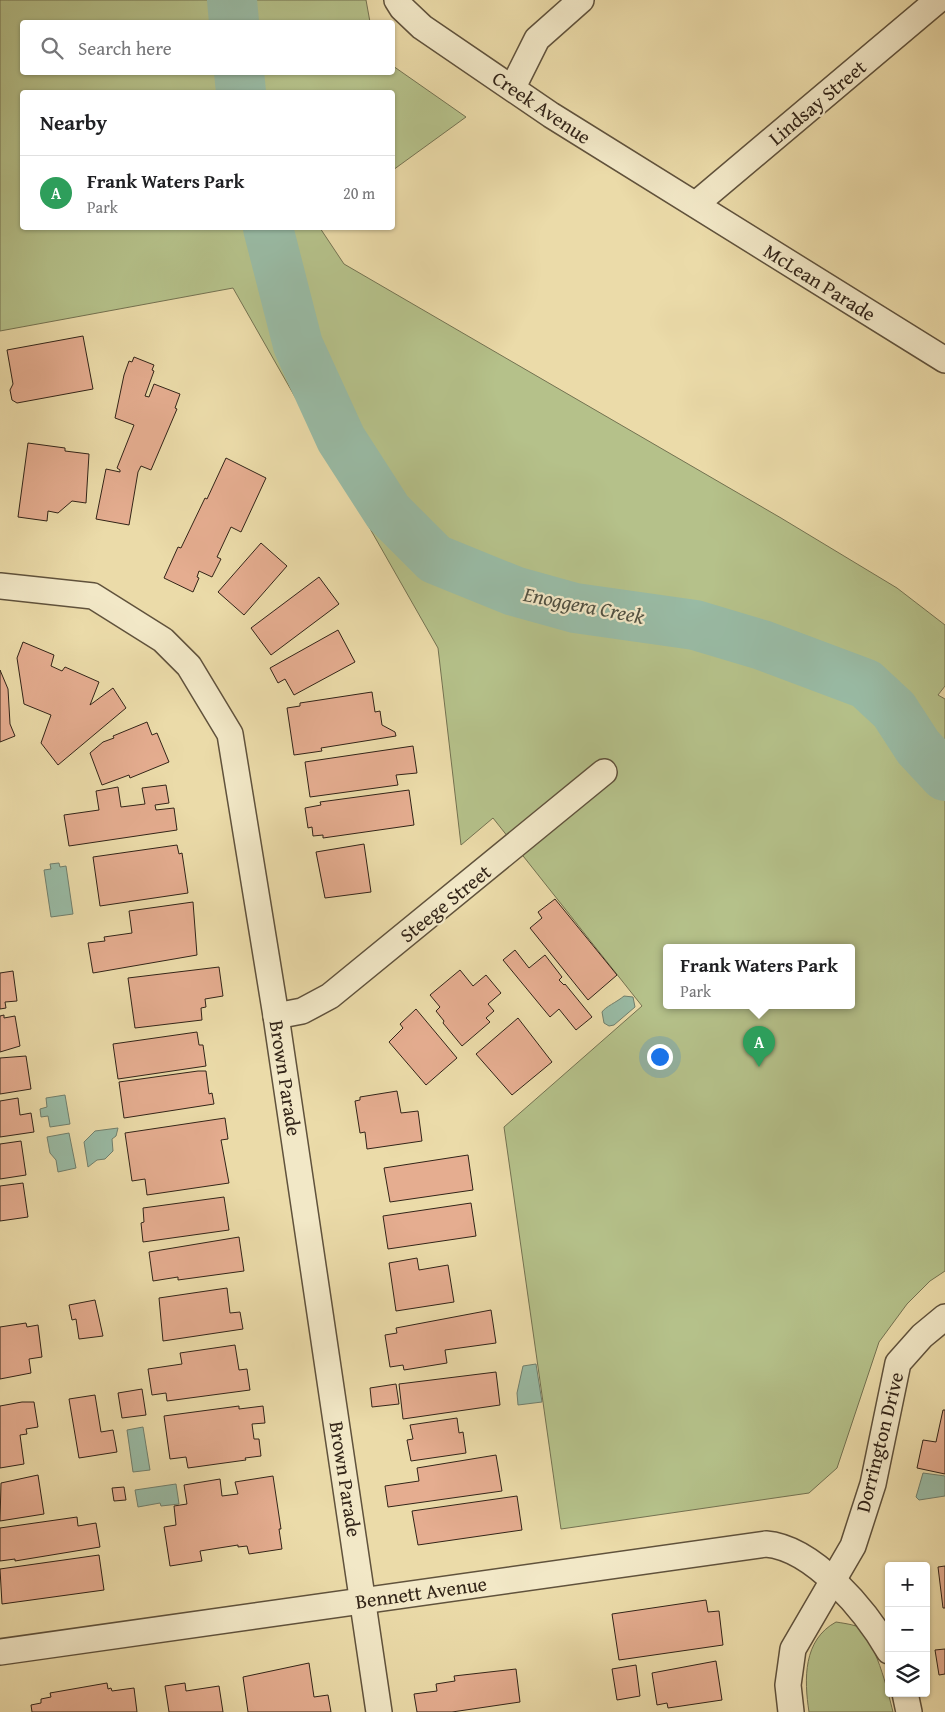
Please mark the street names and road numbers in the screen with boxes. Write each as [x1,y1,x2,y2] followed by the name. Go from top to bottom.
[762,52,872,152] street label: Lindsay Street
[487,63,597,151] street label: Creek Avenue
[758,236,882,328] street label: McLean Parade
[393,857,497,949] street label: Steege Street
[263,1018,309,1138] street label: Brown Parade
[848,1369,910,1515] street label: Dorrington Drive
[323,1419,369,1539] street label: Brown Parade
[353,1568,489,1616] street label: Bennett Avenue

